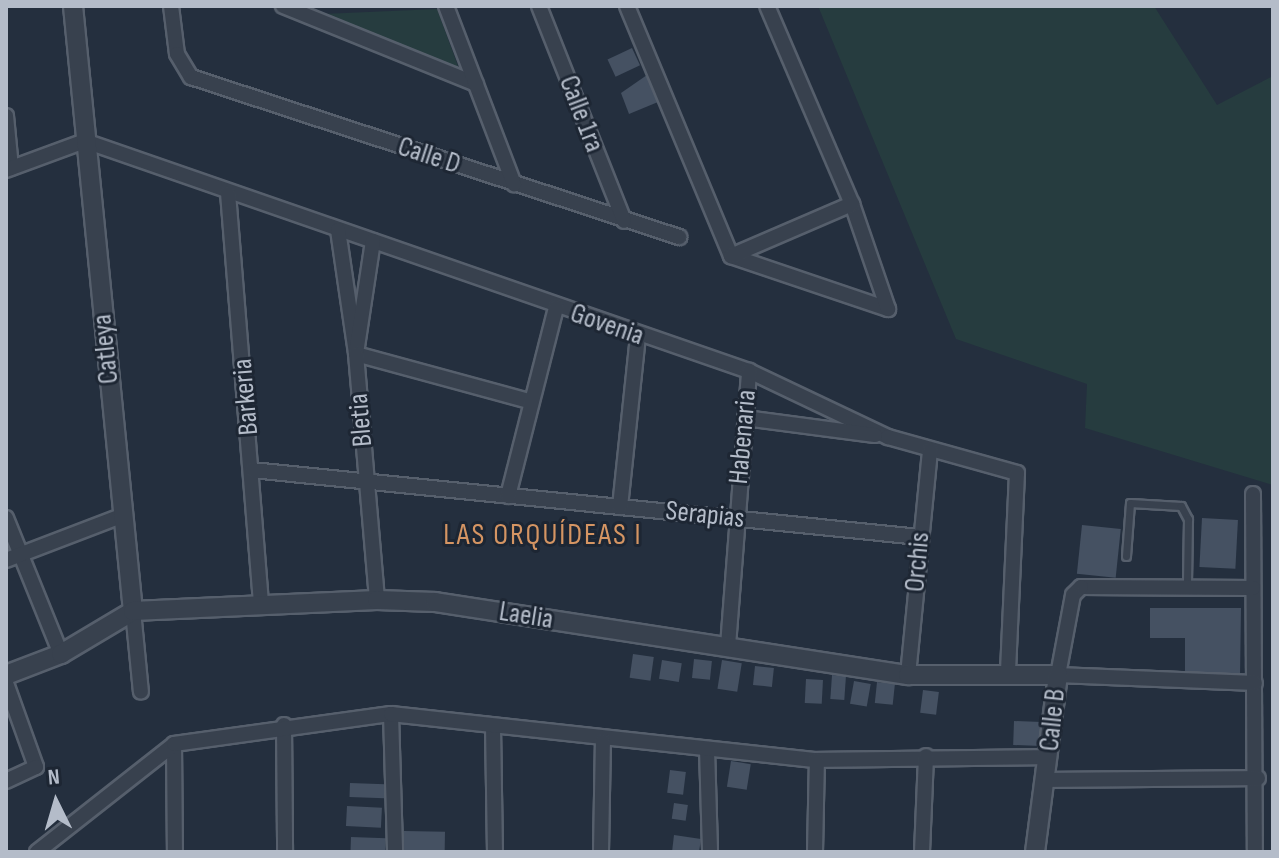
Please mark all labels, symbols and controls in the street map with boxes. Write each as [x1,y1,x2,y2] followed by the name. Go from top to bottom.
[551,71,611,157] street label: Calle 1ra
[393,130,465,182] street label: Calle D
[566,297,648,353] street label: Govenia
[86,313,126,385] street label: Catleya
[226,357,266,437] street label: Barkeria
[722,388,764,486] street label: Habenaria
[342,392,380,448] street label: Bletia
[664,494,746,536] street label: Serapias
[443,517,643,553] district label: LAS ORQUÍDEAS I
[899,531,937,593] street label: Orchis
[497,595,555,637] street label: Laelia
[1033,687,1073,753] street label: Calle B
[16,762,96,842] north arrow
[47,764,61,792] text: N

